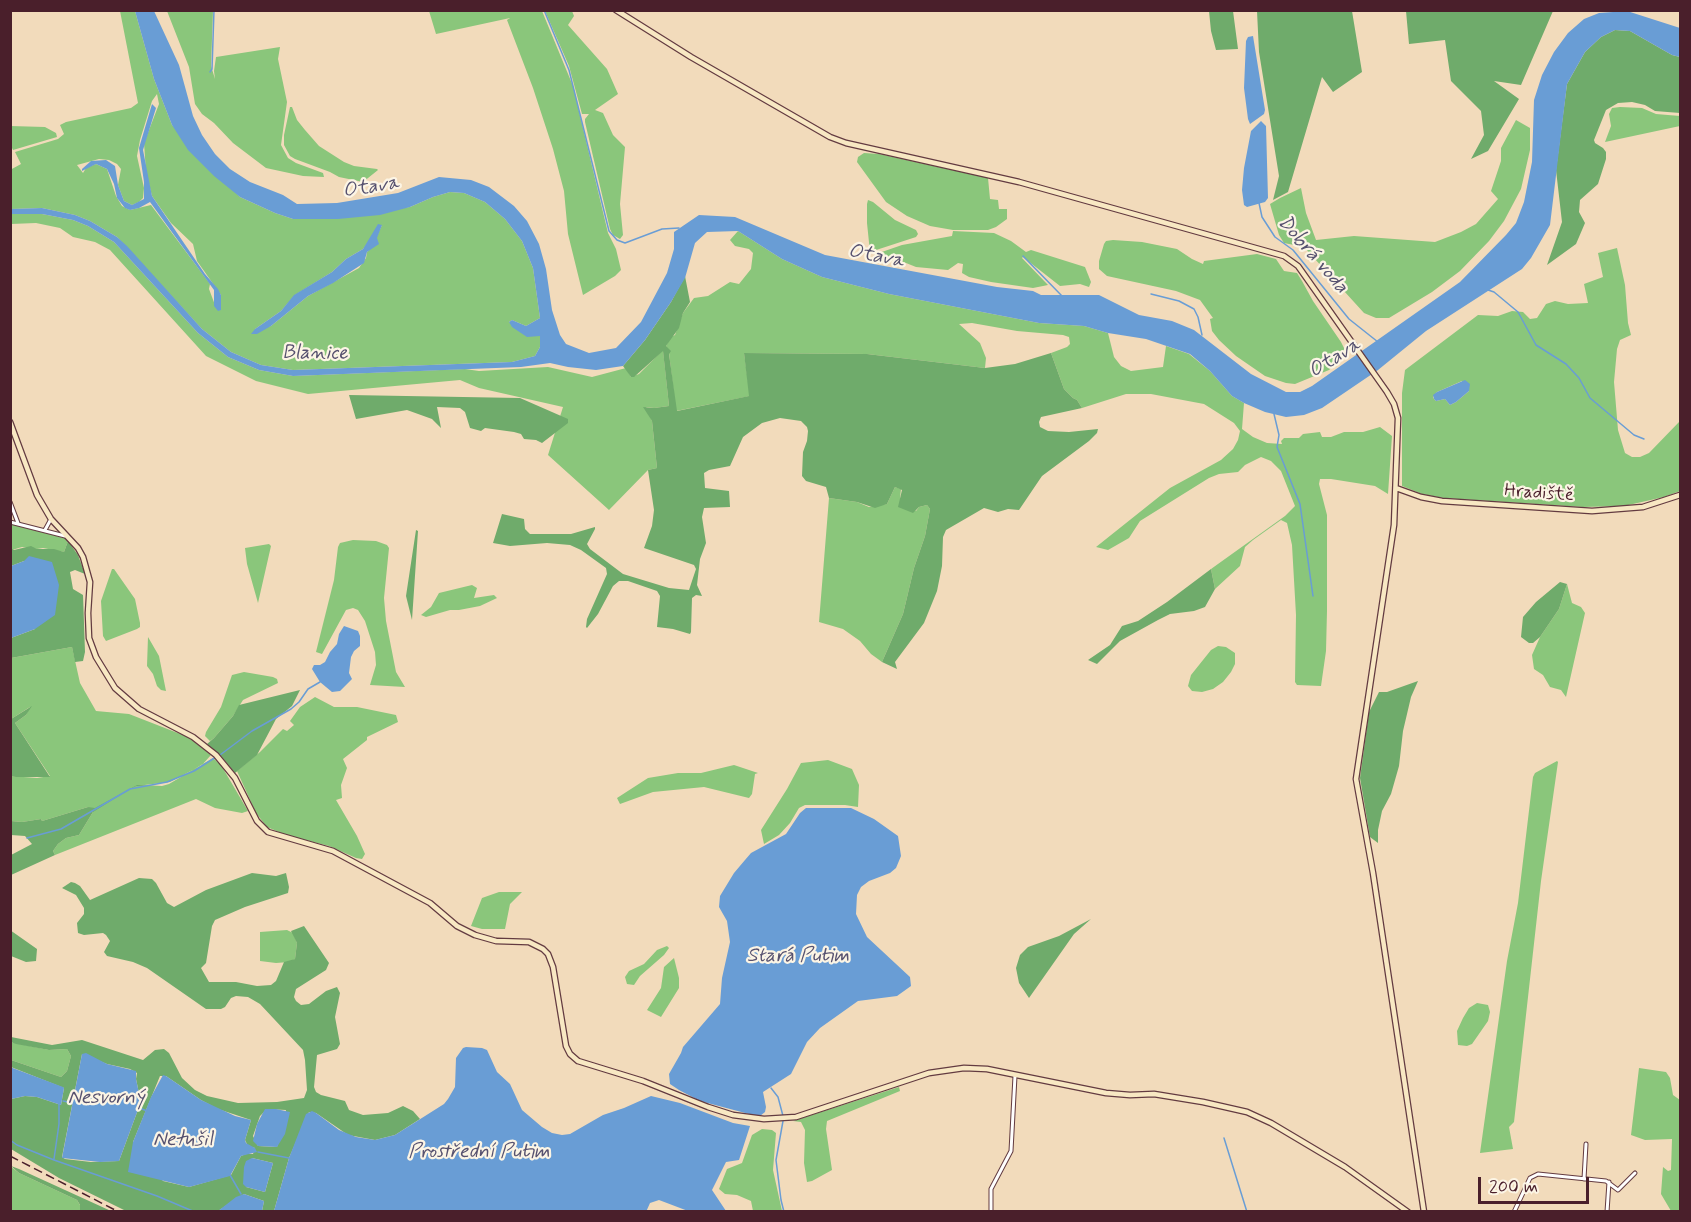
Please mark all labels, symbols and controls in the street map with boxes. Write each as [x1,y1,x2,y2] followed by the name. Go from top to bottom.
[341,172,401,204] water label: Otava
[1272,211,1352,299] water label: Dobrá voda
[846,240,906,274] water label: Otava
[1305,334,1365,384] water label: Otava
[282,341,348,367] water label: Blanice
[1504,481,1574,507] street label: Hradiště
[747,945,849,969] water label: Stará Putim
[68,1087,144,1111] water label: Nesvorný
[153,1129,213,1153] water label: Netušil
[408,1141,550,1165] water label: Prostřední Putim
[1481,1165,1592,1203] scale bar
[1489,1175,1538,1199] text: 200 m

